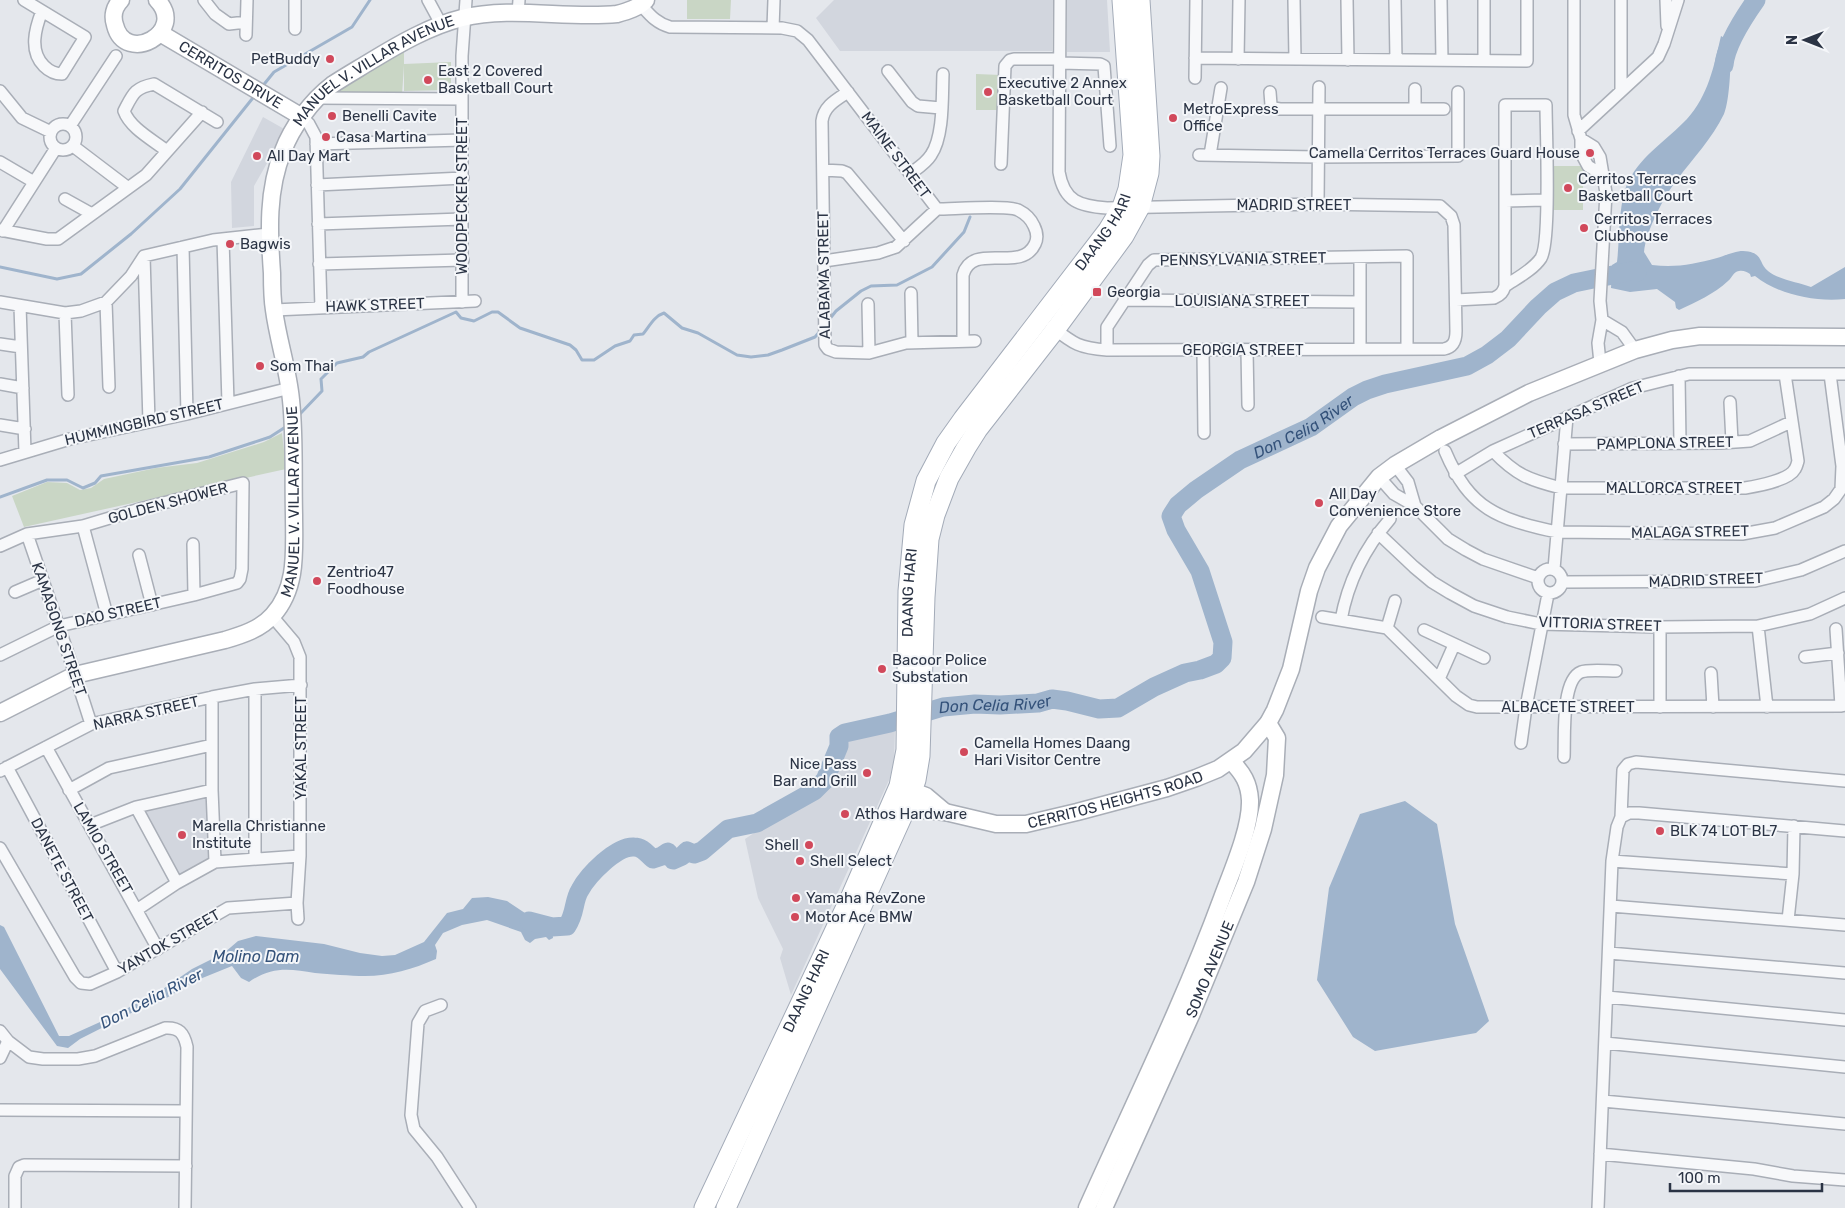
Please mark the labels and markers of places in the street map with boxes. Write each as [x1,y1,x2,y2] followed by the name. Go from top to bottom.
[251,50,320,68] place label: PetBuddy
[324,53,336,65] marker: PetBuddy
[438,62,553,97] place label: East 2 Covered Basketball Court
[422,74,434,86] marker: East 2 Covered Basketball Court
[998,74,1127,109] place label: Executive 2 Annex Basketball Court
[982,86,994,98] marker: Executive 2 Annex Basketball Court
[1183,100,1279,135] place label: MetroExpress Office
[342,107,437,125] place label: Benelli Cavite
[326,110,338,122] marker: Benelli Cavite
[1167,112,1179,124] marker: MetroExpress Office
[336,128,427,146] place label: Casa Martina
[320,131,332,143] marker: Casa Martina
[1309,144,1580,162] place label: Camella Cerritos Terraces Guard House
[267,147,350,165] place label: All Day Mart
[1584,147,1596,159] marker: Camella Cerritos Terraces Guard House
[251,150,263,162] marker: All Day Mart
[1578,170,1697,205] place label: Cerritos Terraces Basketball Court
[1562,182,1574,194] marker: Cerritos Terraces Basketball Court
[1594,210,1713,245] place label: Cerritos Terraces Clubhouse
[1578,222,1590,234] marker: Cerritos Terraces Clubhouse
[240,235,291,253] place label: Bagwis
[224,238,236,250] marker: Bagwis
[1107,283,1161,301] place label: Georgia
[1091,286,1103,298] marker: Georgia
[270,357,334,375] place label: Som Thai
[254,360,266,372] marker: Som Thai
[1329,485,1461,520] place label: All Day Convenience Store
[1313,497,1325,509] marker: All Day Convenience Store
[327,563,405,598] place label: Zentrio47 Foodhouse
[311,575,323,587] marker: Zentrio47 Foodhouse
[892,651,987,686] place label: Bacoor Police Substation
[876,663,888,675] marker: Bacoor Police Substation
[974,734,1131,769] place label: Camella Homes Daang Hari Visitor Centre
[958,746,970,758] marker: Camella Homes Daang Hari Visitor Centre
[773,755,857,790] place label: Nice Pass Bar and Grill
[861,767,873,779] marker: Nice Pass Bar and Grill
[855,805,967,823] place label: Athos Hardware
[839,808,851,820] marker: Athos Hardware
[192,817,326,852] place label: Marella Christianne Institute
[1670,822,1778,840] place label: BLK 74 LOT BL7
[1654,825,1666,837] marker: BLK 74 LOT BL7
[176,829,188,841] marker: Marella Christianne Institute
[765,836,799,854] place label: Shell
[803,839,815,851] marker: Shell
[810,852,892,870] place label: Shell Select
[794,855,806,867] marker: Shell Select
[806,889,926,907] place label: Yamaha RevZone
[790,892,802,904] marker: Yamaha RevZone
[805,908,913,926] place label: Motor Ace BMW
[789,911,801,923] marker: Motor Ace BMW

